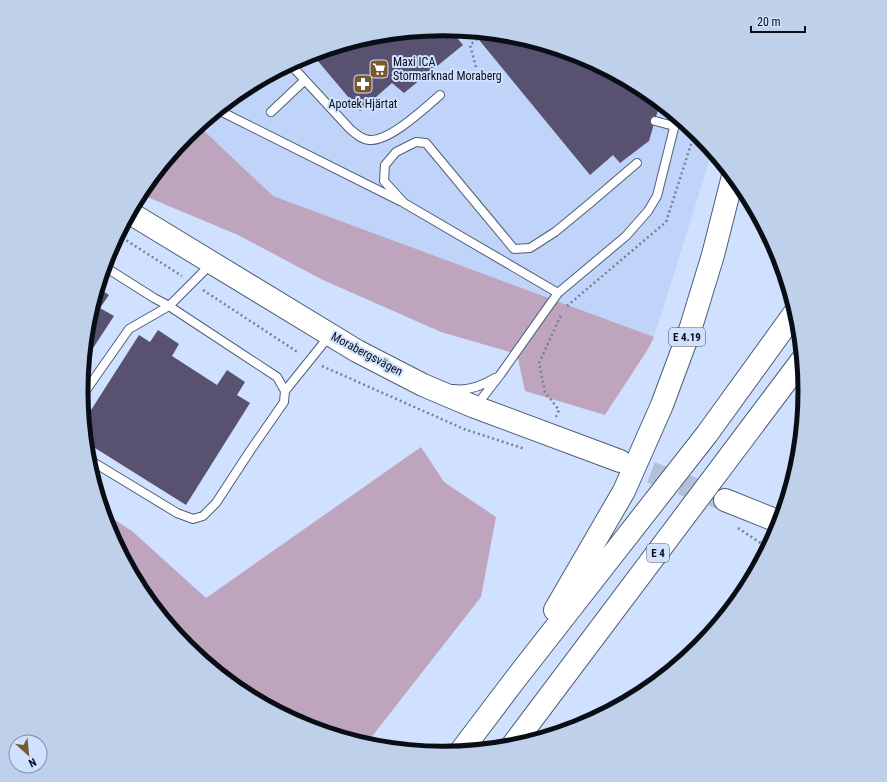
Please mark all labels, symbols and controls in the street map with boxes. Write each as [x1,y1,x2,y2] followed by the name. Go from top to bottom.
[751,8,805,34] scale bar
[757,15,781,29] text: 20 m
[393,55,502,83] place label: Maxi ICA Stormarknad Moraberg
[368,58,390,80] supermarket icon: Maxi ICA Stormarknad Moraberg
[352,73,374,95] pharmacy icon: Apotek Hjärtat
[329,97,398,111] place label: Apotek Hjärtat
[669,328,705,346] road number: E 4.19
[329,329,405,379] street label: Morabergsvägen
[647,544,669,562] road number: E 4
[8,734,48,774] north arrow
[26,755,38,770] text: N

